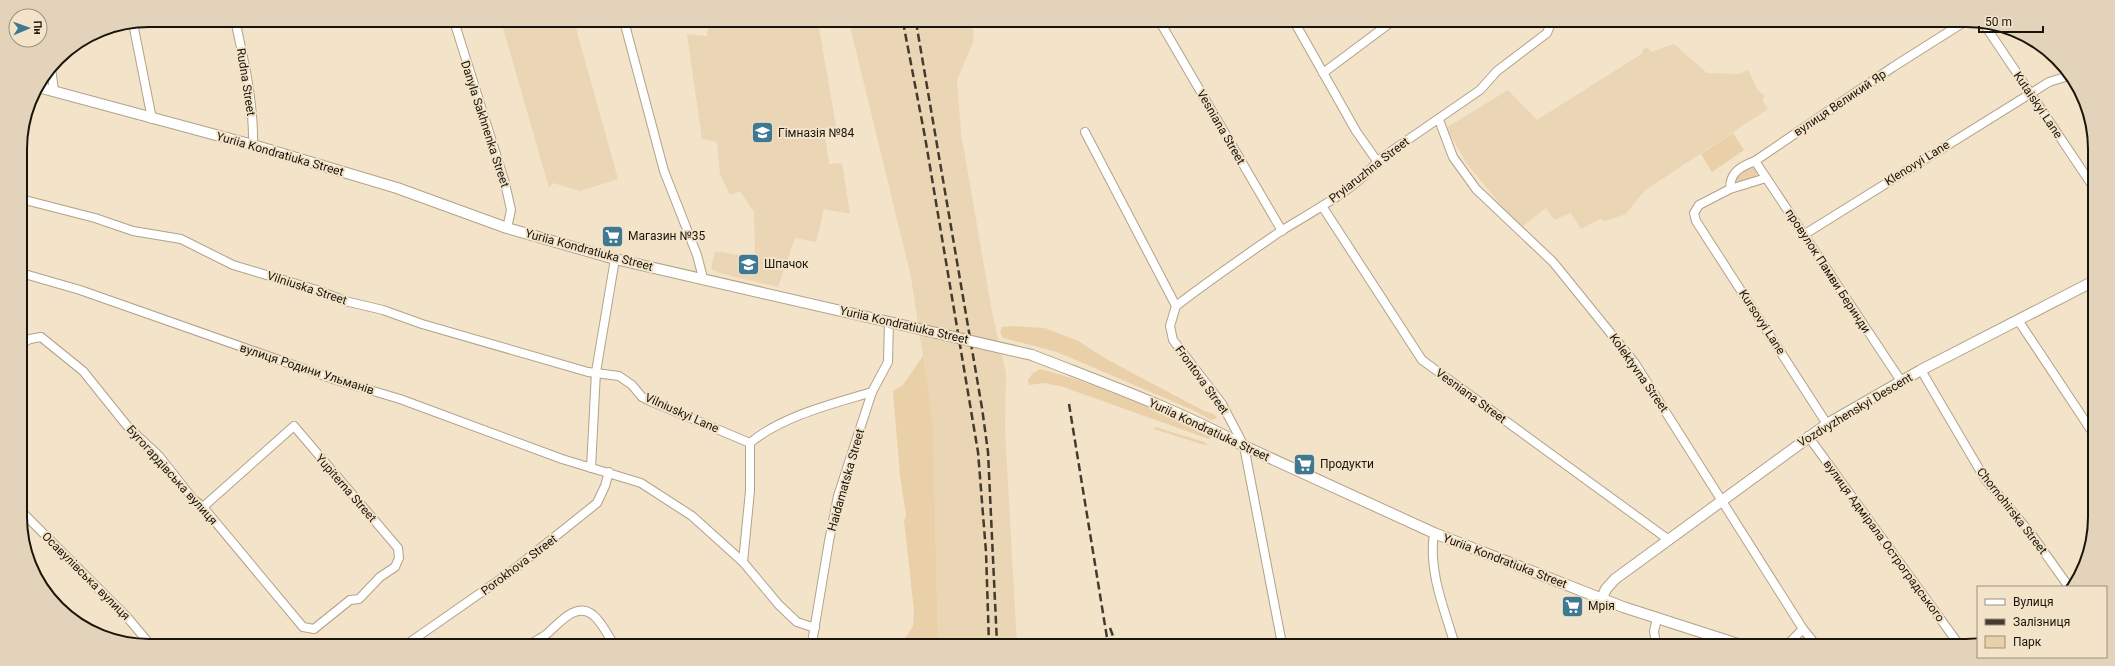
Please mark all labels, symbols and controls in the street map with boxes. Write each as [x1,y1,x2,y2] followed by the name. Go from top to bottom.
[8,8,48,48] north arrow
[1979,8,2043,34] scale bar
[1985,15,2012,29] text: 50 m
[31,20,44,35] text: Пн
[234,47,258,117] street label: Rudna Street
[458,59,512,189] street label: Danyla Sakhnenka Street
[1791,67,1889,139] street label: вулиця Великий Яр
[2011,69,2065,141] street label: Kutaiskyi Lane
[1194,87,1248,167] street label: Vesniana Street
[750,120,776,146] school or university icon: Гімназія №84
[778,126,855,140] place label: Гімназія №84
[215,129,345,179] street label: Yuriia Kondratiuka Street
[1326,134,1412,206] street label: Pryiaruzhna Street
[1882,138,1952,188] street label: Klenovyi Lane
[1783,206,1874,336] street label: провулок Памви Беринди
[599,223,625,249] supermarket icon: Магазин №35
[524,226,654,274] street label: Yuriia Kondratiuka Street
[628,229,706,243] place label: Магазин №35
[736,251,762,277] school or university icon: Шпачок
[764,257,809,271] place label: Шпачок
[265,269,349,308] street label: Vilniuska Street
[1736,287,1788,357] street label: Kursovyi Lane
[838,303,970,347] street label: Yuriia Kondratiuka Street
[1607,331,1671,415] street label: Kolektyvna Street
[238,341,376,397] street label: вулиця Родини Ульманів
[1172,343,1232,417] street label: Frontova Street
[1433,366,1509,426] street label: Vesniana Street
[1795,370,1915,450] street label: Vozdvyzhenskyi Descent
[643,390,721,436] street label: Vilniuskyi Lane
[1146,396,1272,464] street label: Yuriia Kondratiuka Street
[124,422,220,528] street label: Бугогардівська вулиця
[825,427,867,533] street label: Haidamatska Street
[313,451,379,525] street label: Yupiterna Street
[1292,451,1318,477] supermarket icon: Продукти
[1320,457,1374,471] place label: Продукти
[1821,457,1948,625] street label: вулиця Адмірала Остроградського
[1974,465,2050,557] street label: Chornohirska Street
[39,529,133,623] street label: Осавулівська вулиця
[1441,531,1569,591] street label: Yuriia Kondratiuka Street
[478,532,560,598] street label: Porokhova Street
[1977,586,2107,658] legend
[1560,593,1586,619] supermarket icon: Мрія
[2013,595,2054,609] text: Вулиця
[1588,599,1615,613] place label: Мрія
[2013,615,2070,629] text: Залізниця
[2013,635,2042,649] text: Парк

